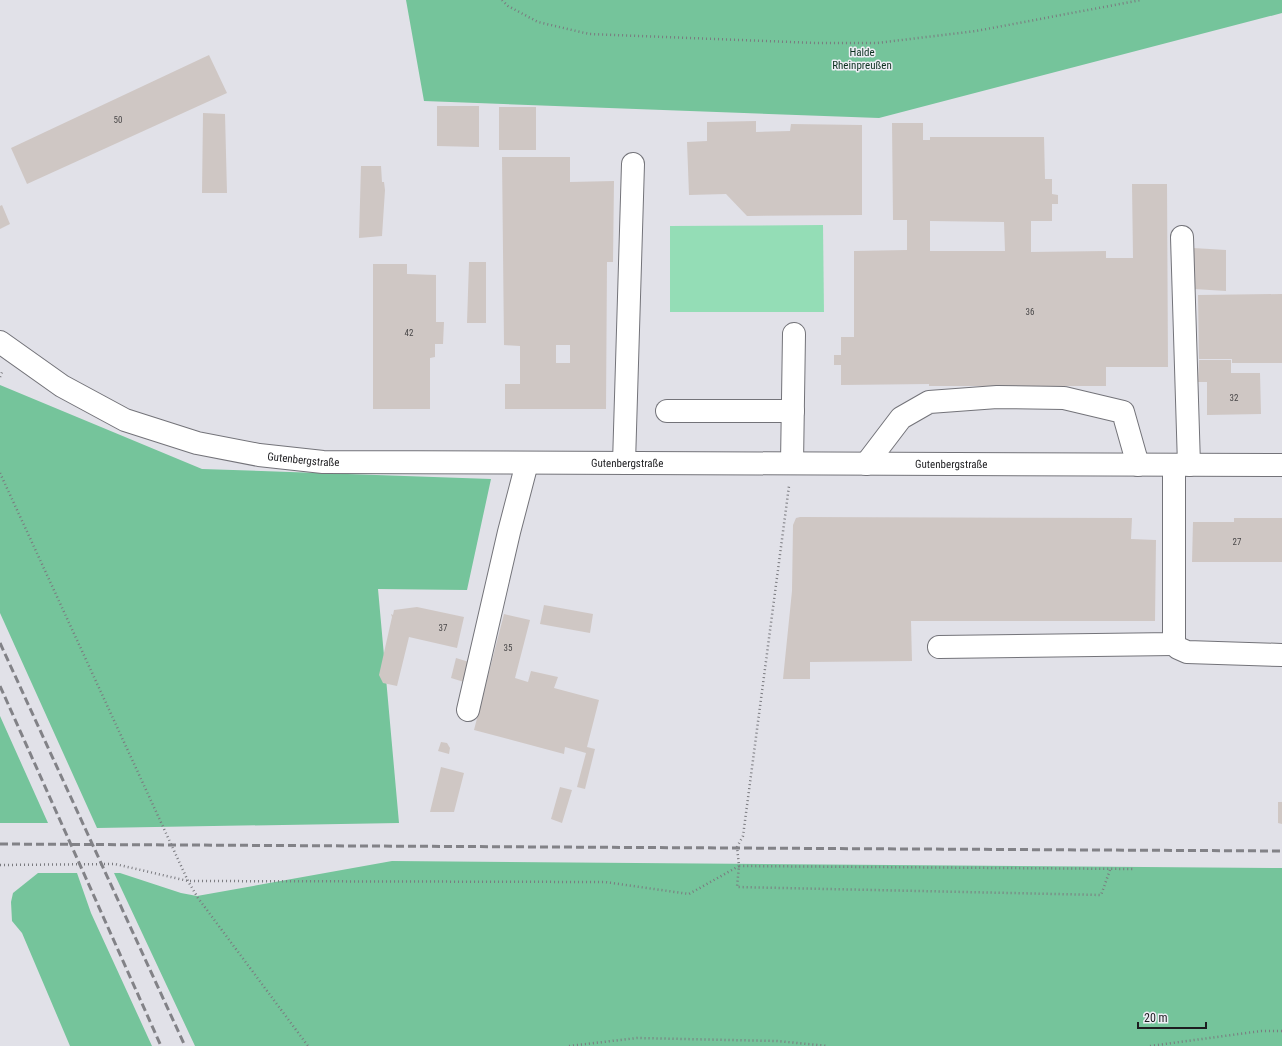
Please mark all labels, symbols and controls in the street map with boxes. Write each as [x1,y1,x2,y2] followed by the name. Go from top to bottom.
[832,46,892,72] park label: Halde Rheinpreußen
[114,115,122,125] house number: 50
[1026,307,1034,317] house number: 36
[405,328,414,338] house number: 42
[1230,393,1239,403] house number: 32
[267,450,340,469] street label: Gutenbergstraße
[591,457,664,470] street label: Gutenbergstraße
[915,458,988,471] street label: Gutenbergstraße
[1233,537,1242,547] house number: 27
[439,623,448,633] house number: 37
[504,643,513,653] house number: 35
[1138,1004,1206,1030] scale bar
[1144,1011,1168,1025] text: 20 m

